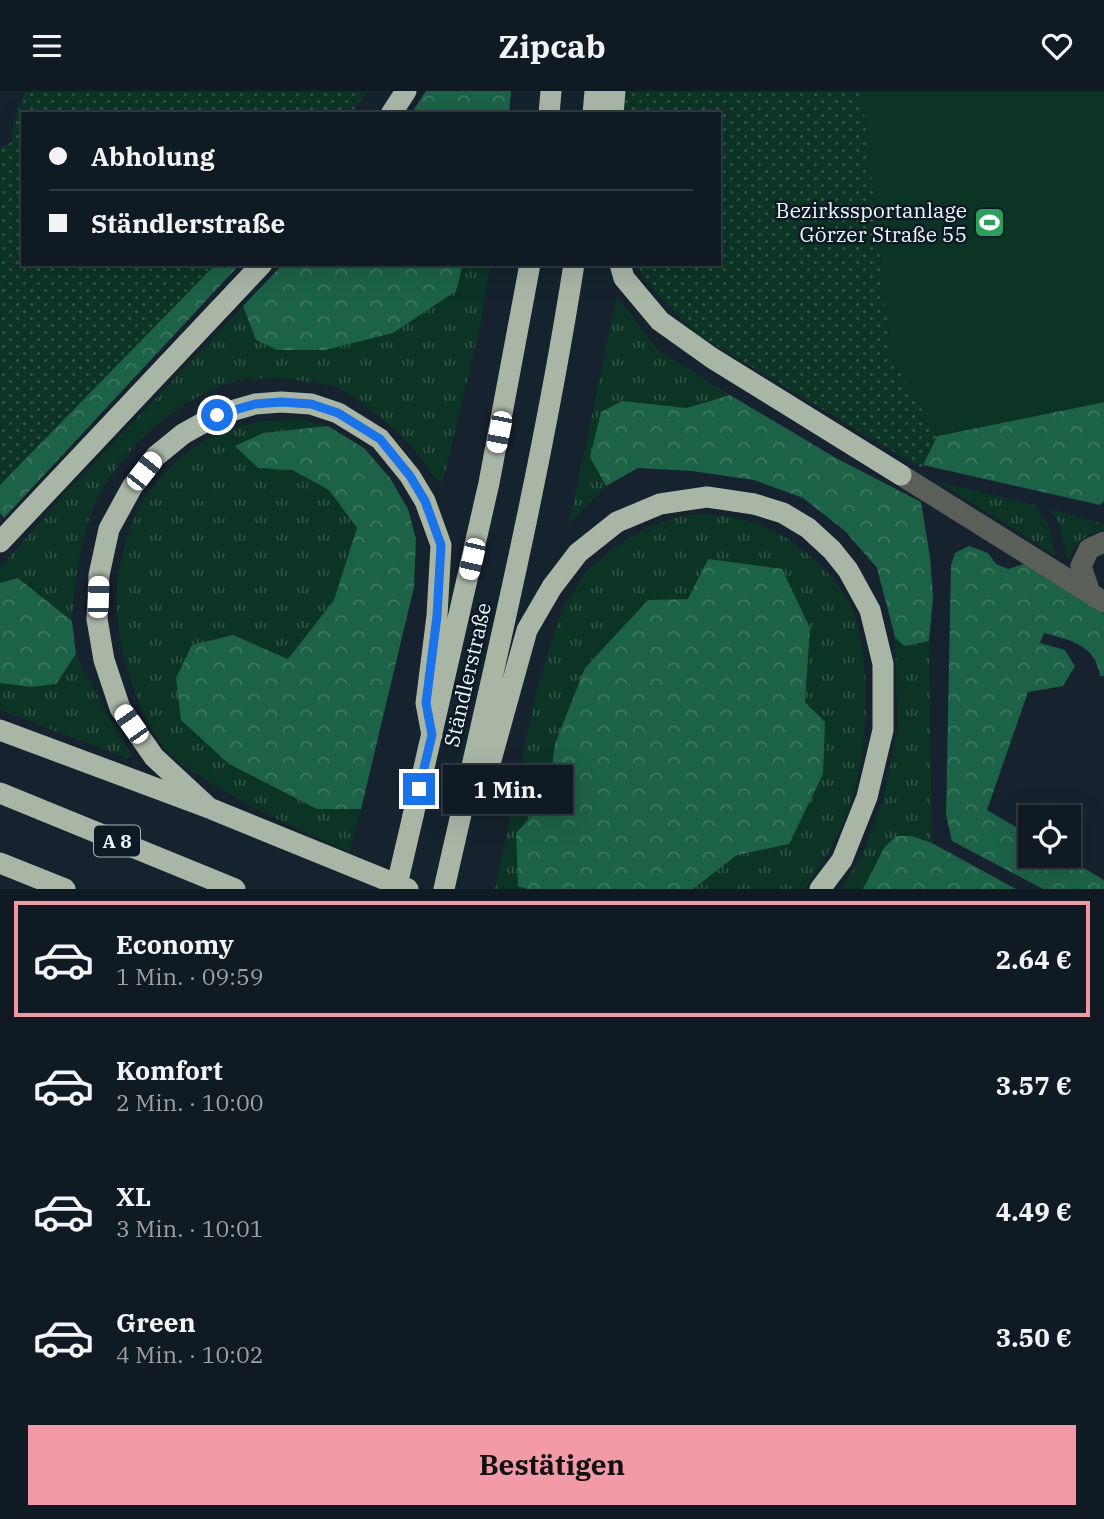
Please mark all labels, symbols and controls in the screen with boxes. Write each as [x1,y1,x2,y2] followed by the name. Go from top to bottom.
[498,25,606,67] text: Zipcab
[28,27,66,65] icon: menu
[1038,27,1076,65] icon: heart
[91,139,215,173] text: Abholung
[776,196,967,248] place label: Bezirkssportanlage Görzer Straße 55
[91,206,285,240] text: Ständlerstraße
[973,206,1007,240] sports icon: Bezirkssportanlage Görzer Straße 55
[201,399,233,431] route start
[485,409,514,455] car
[123,448,166,494] car
[458,536,487,582] car
[87,576,110,618] car
[437,600,497,750] street label: Ständlerstraße
[111,701,152,747] car
[444,765,573,813] callout: 1 Min.
[403,773,435,805] route end
[473,774,543,804] text: 1 Min.
[1018,805,1081,868] map controls
[1018,805,1081,868] button: locate
[94,825,140,856] road number: A 8
[116,927,234,961] text: Economy
[32,928,95,991] icon: car
[996,942,1072,976] text: 2.64 €
[116,961,263,991] text: 1 Min. · 09:59
[116,1053,223,1087] text: Komfort
[32,1054,95,1117] icon: car
[996,1068,1072,1102] text: 3.57 €
[116,1087,263,1117] text: 2 Min. · 10:00
[116,1179,151,1213] text: XL
[32,1180,95,1243] icon: car
[996,1194,1072,1228] text: 4.49 €
[116,1213,263,1243] text: 3 Min. · 10:01
[116,1305,196,1339] text: Green
[32,1306,95,1369] icon: car
[996,1320,1072,1354] text: 3.50 €
[116,1339,263,1369] text: 4 Min. · 10:02
[28,1425,1076,1505] button: Bestätigen

